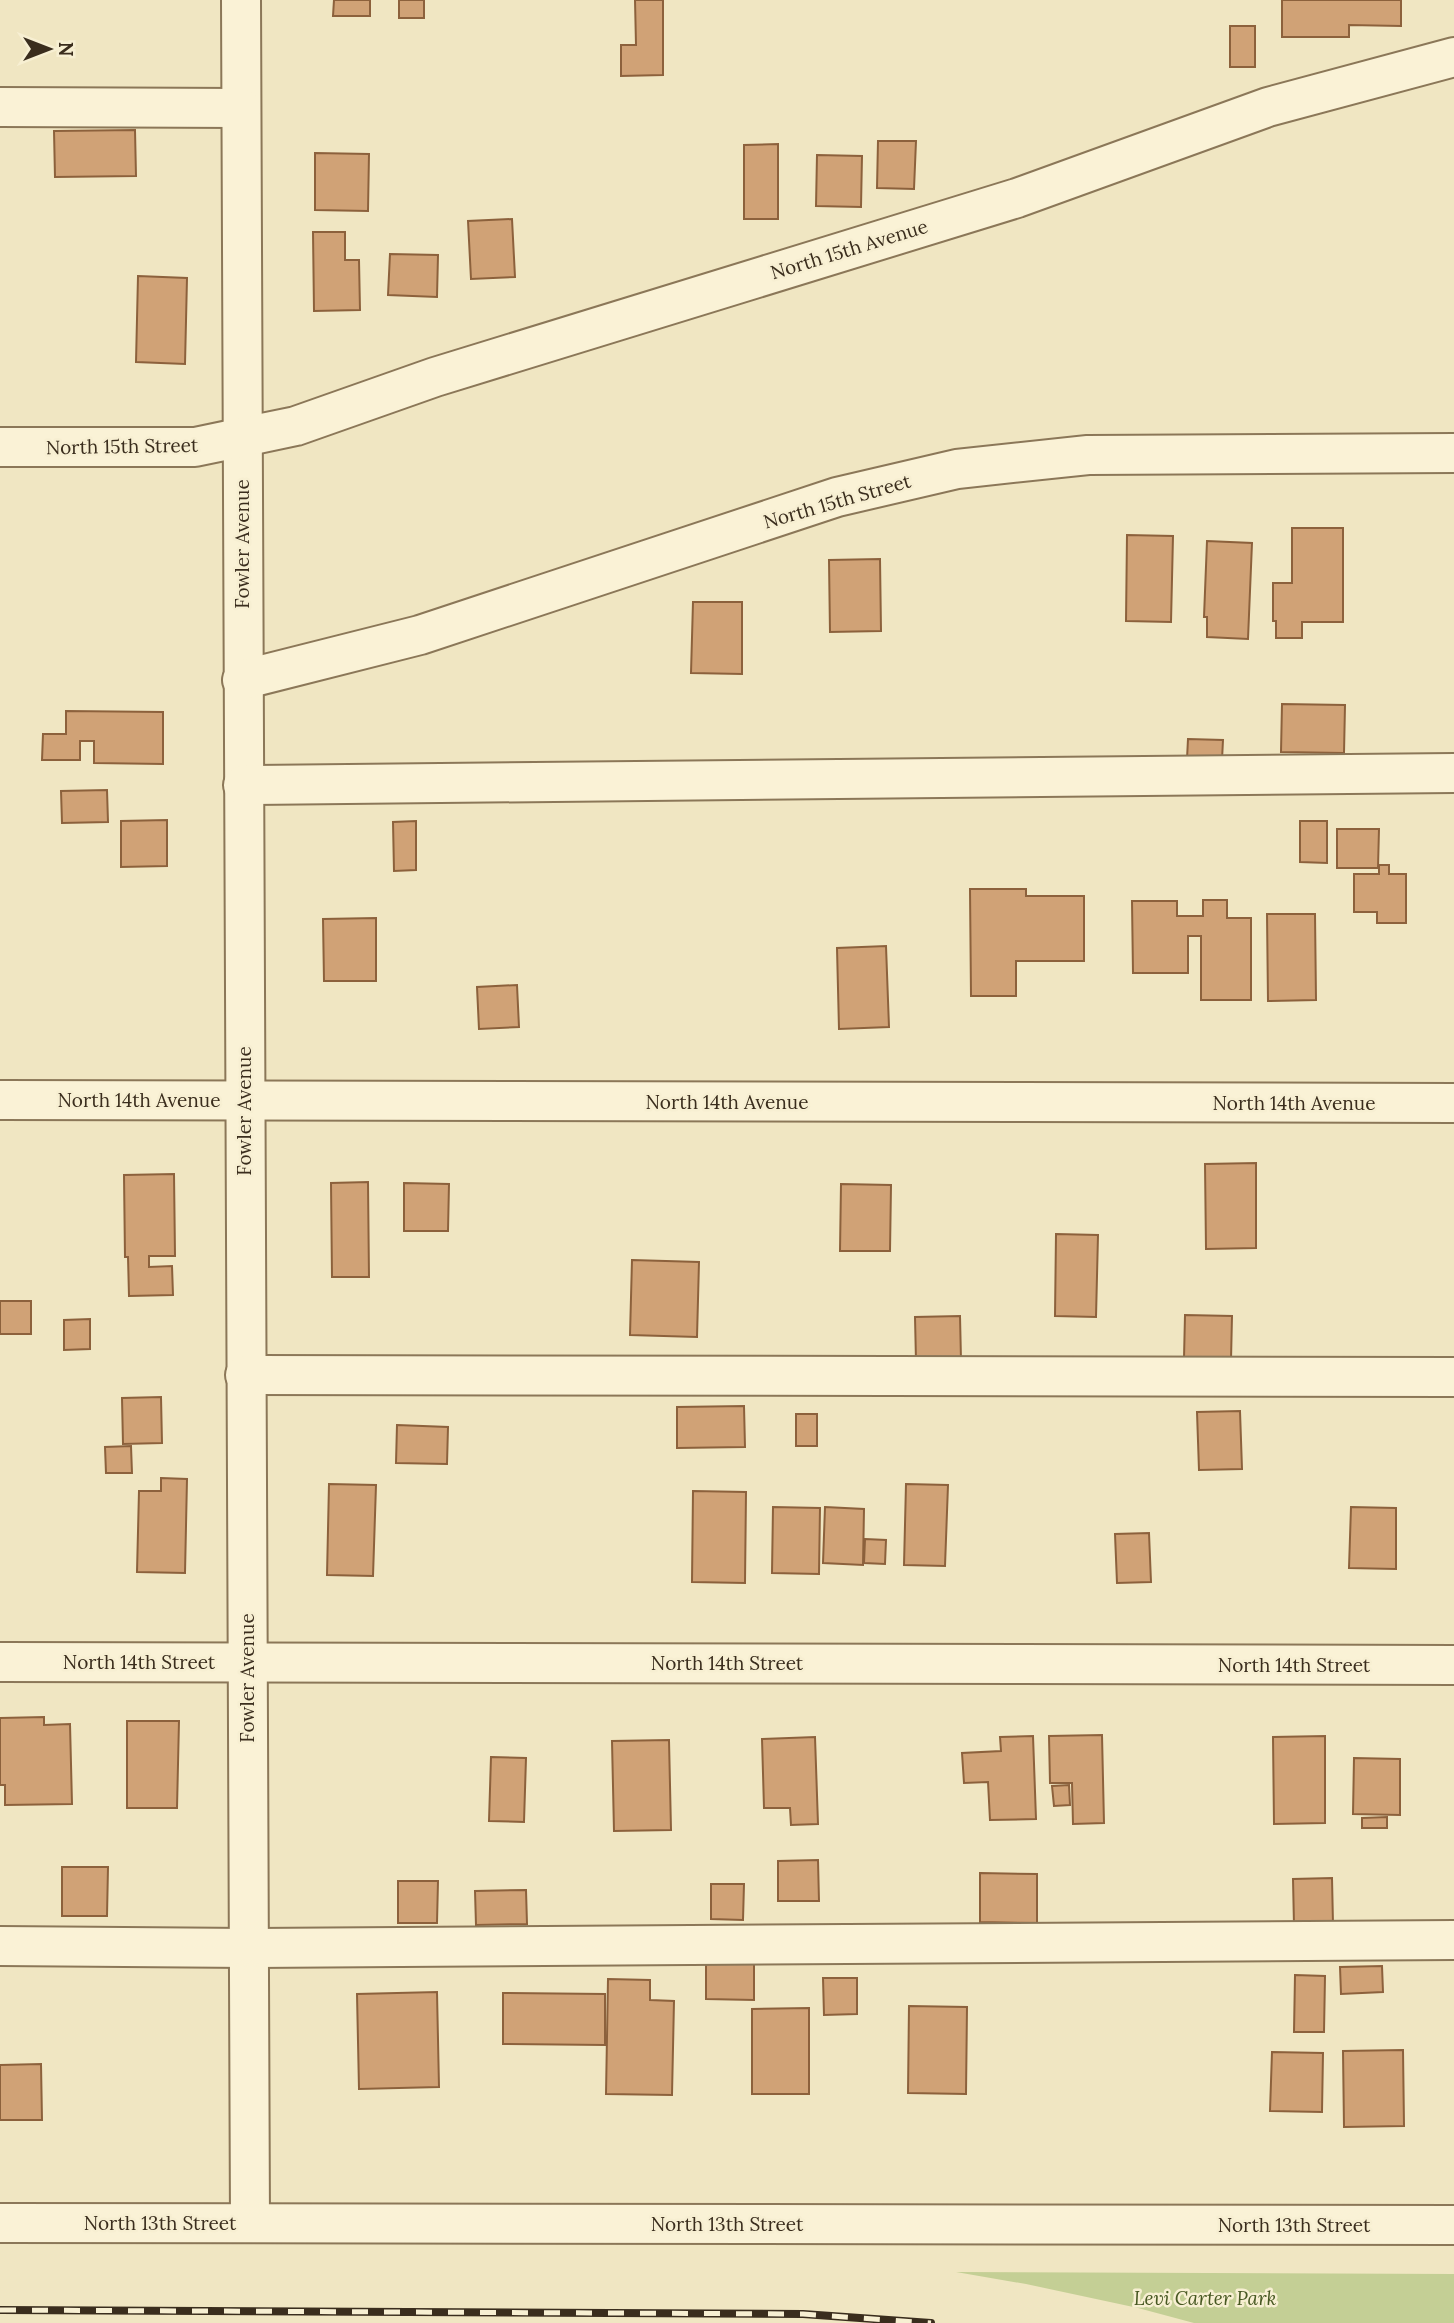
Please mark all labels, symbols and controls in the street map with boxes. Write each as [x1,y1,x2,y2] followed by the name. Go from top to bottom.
[14,14,84,84] north arrow
[54,42,78,57] text: N
[768,214,930,284] street label: North 15th Avenue
[46,433,199,459] street label: North 15th Street
[760,468,914,534] street label: North 15th Street
[230,479,254,609] street label: Fowler Avenue
[232,1046,256,1176] street label: Fowler Avenue
[58,1088,220,1112] street label: North 14th Avenue
[646,1090,808,1114] street label: North 14th Avenue
[1213,1091,1375,1115] street label: North 14th Avenue
[235,1613,259,1743] street label: Fowler Avenue
[63,1650,216,1674] street label: North 14th Street
[651,1651,804,1675] street label: North 14th Street
[1218,1653,1371,1677] street label: North 14th Street
[84,2211,237,2235] street label: North 13th Street
[651,2212,804,2236] street label: North 13th Street
[1218,2213,1371,2237] street label: North 13th Street
[1134,2286,1276,2310] park label: Levi Carter Park

